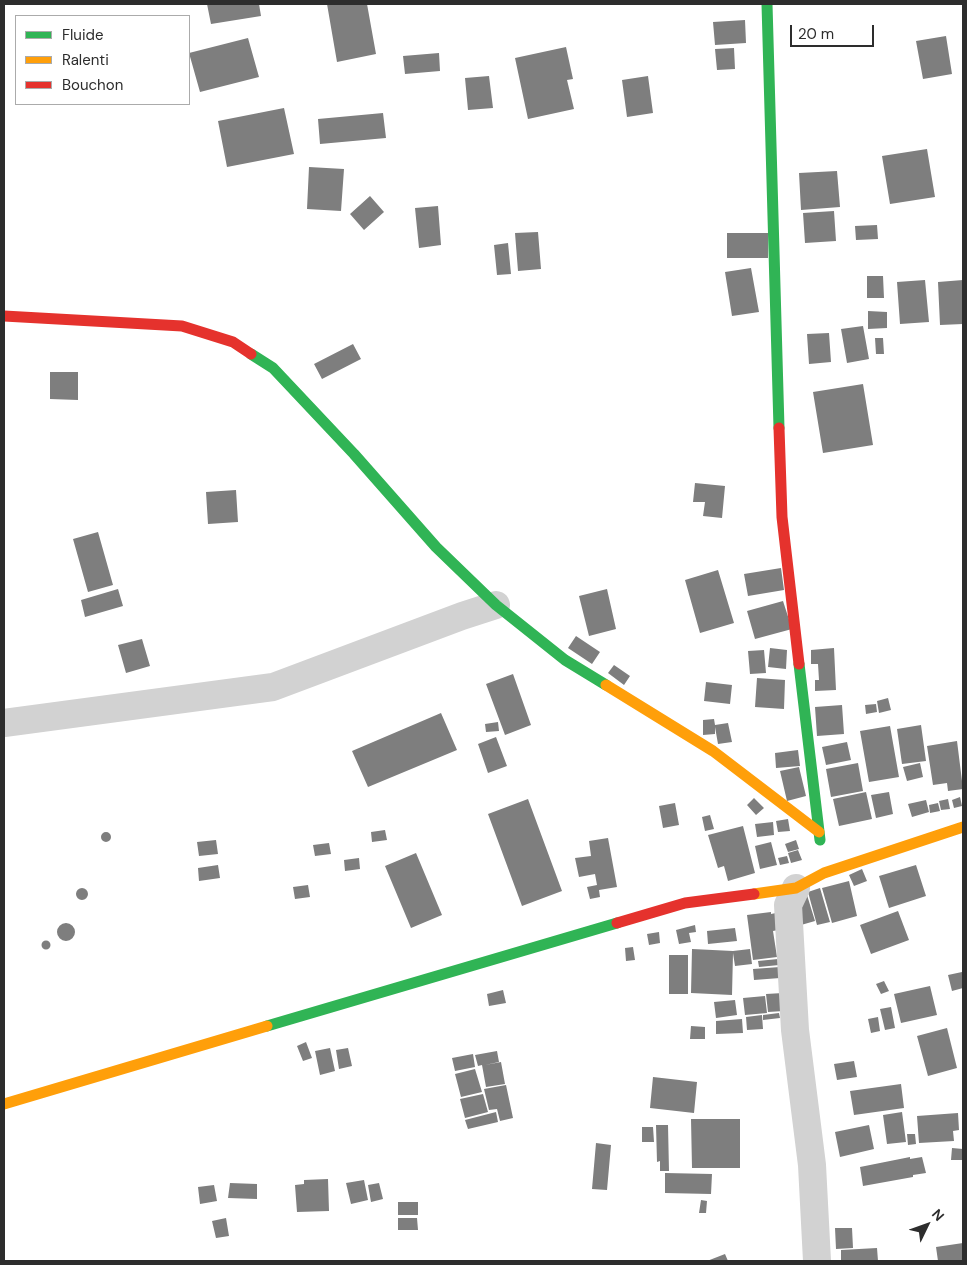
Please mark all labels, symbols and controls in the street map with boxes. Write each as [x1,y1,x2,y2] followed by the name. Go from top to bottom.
[15,15,190,105] legend
[792,15,876,47] scale bar
[798,24,834,44] text: 20 m
[62,25,104,45] text: Fluide
[62,50,109,70] text: Ralenti
[62,75,123,95] text: Bouchon
[902,1200,952,1250] north arrow
[928,1205,948,1225] text: N

